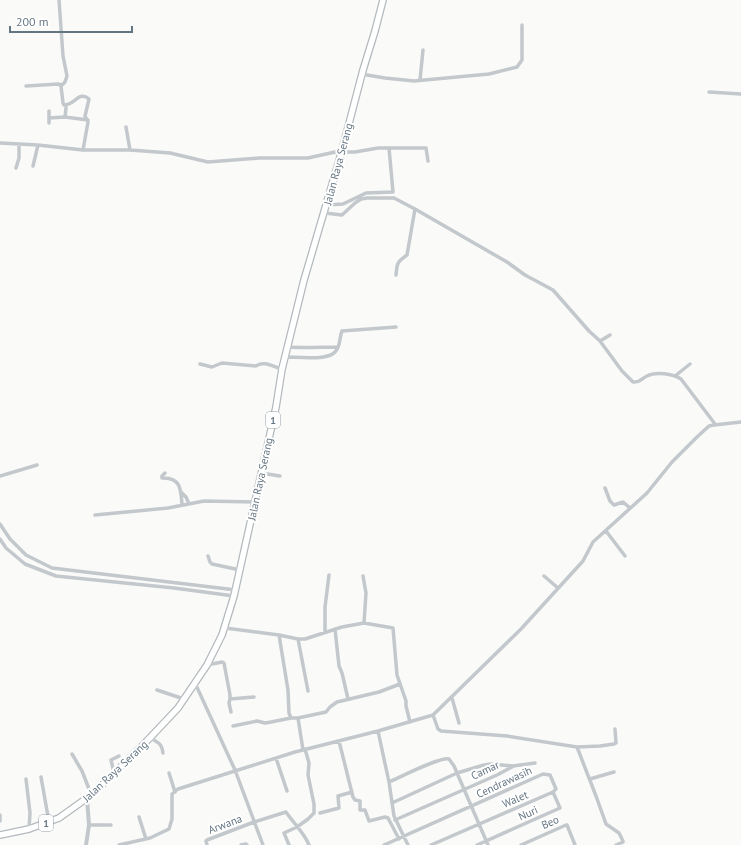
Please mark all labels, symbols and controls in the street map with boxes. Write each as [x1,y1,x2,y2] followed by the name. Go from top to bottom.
[10,8,132,34] scale bar
[16,14,49,29] text: 200 m
[320,121,356,207] street label: Jalan Raya Serang
[266,412,280,428] road number: 1
[244,436,276,523] street label: Jalan Raya Serang
[79,737,151,806] street label: Jalan Raya Serang
[469,757,502,783] street label: Camar
[474,763,534,801] street label: Cendrawasih
[500,787,530,811] street label: Walet
[516,803,540,823] street label: Nuri
[206,811,244,837] street label: Arwana
[539,812,561,832] street label: Beo
[39,815,53,831] road number: 1

